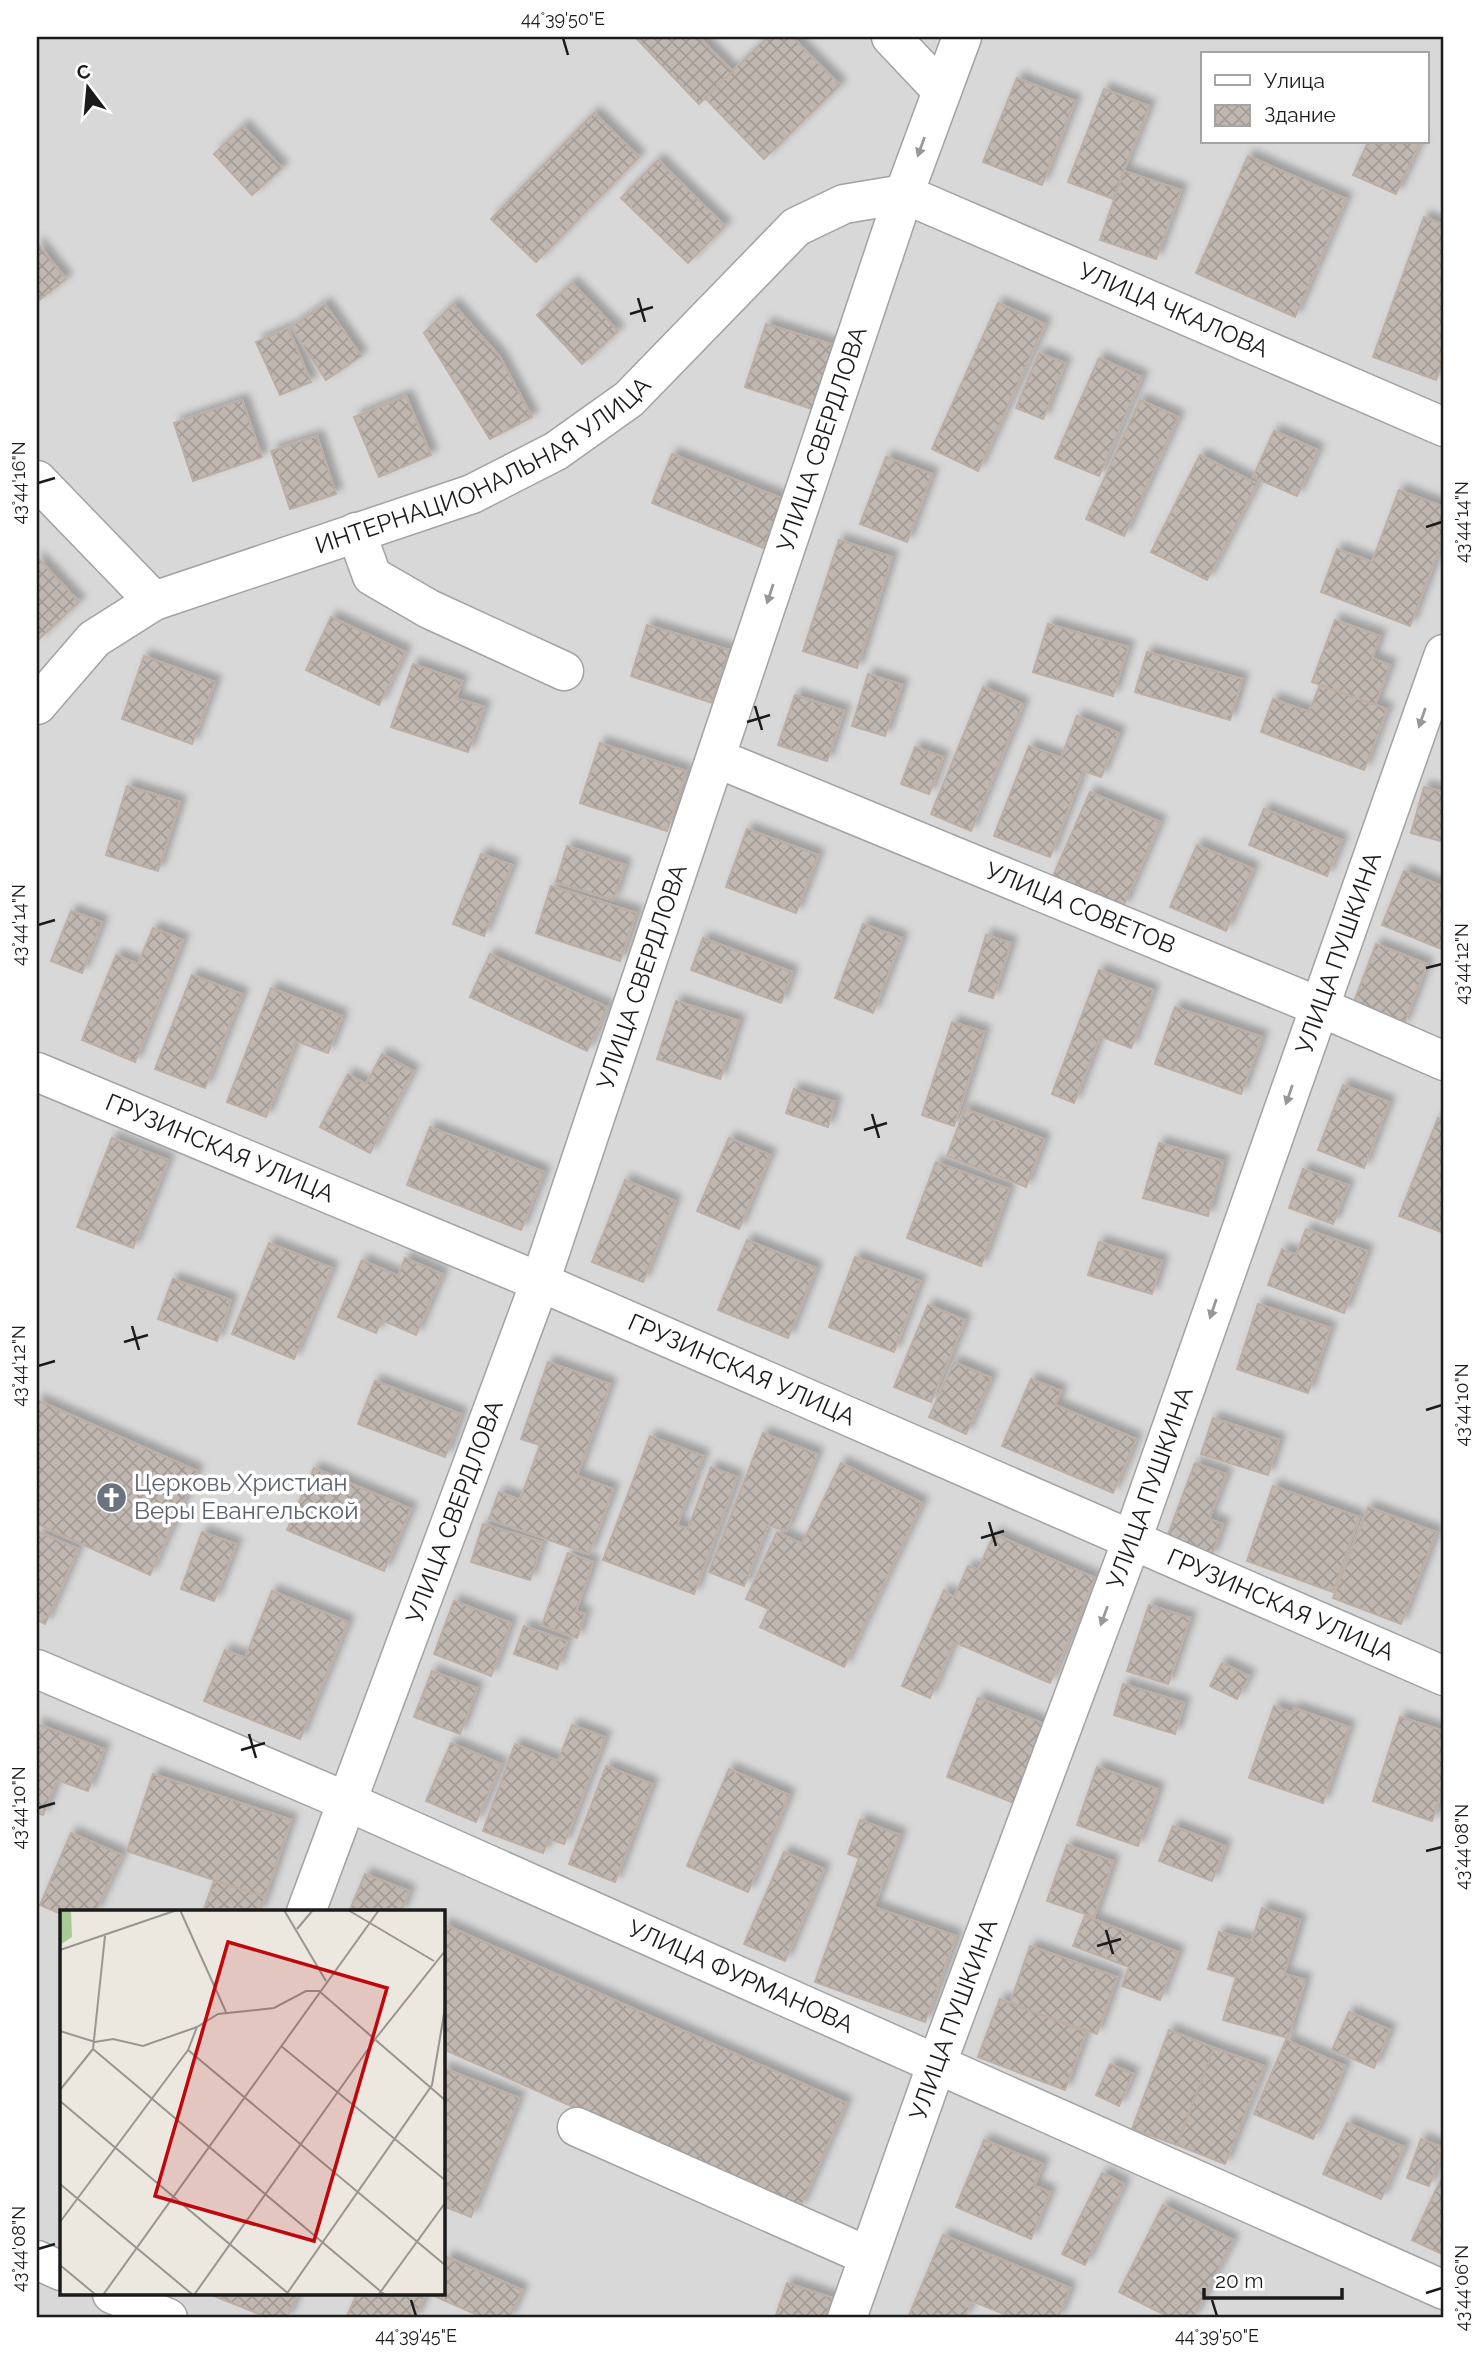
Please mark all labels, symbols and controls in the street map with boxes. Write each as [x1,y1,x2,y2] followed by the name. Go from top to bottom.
[521,8,605,29] text: 44°39'50"E
[52,52,122,122] north arrow
[1201,52,1428,144] legend
[74,59,93,84] text: С
[1264,68,1325,93] text: Улица
[1264,102,1336,127] text: Здание
[915,136,926,157] one-way arrow
[1074,256,1273,364] street label: УЛИЦА ЧКАЛОВА
[770,323,873,555] street label: УЛИЦА СВЕРДЛОВА
[311,371,657,560] street label: ИНТЕРНАЦИОНАЛЬНАЯ УЛИЦА
[8,441,29,525] text: 43°44'16"N
[1451,481,1472,563] text: 43°44'14"N
[764,584,775,605] one-way arrow
[1416,708,1427,729] one-way arrow
[1289,848,1387,1057] street label: УЛИЦА ПУШКИНА
[981,856,1180,960] street label: УЛИЦА СОВЕТОВ
[591,860,693,1093] street label: УЛИЦА СВЕРДЛОВА
[8,884,29,966] text: 43°44'14"N
[1451,923,1472,1005] text: 43°44'12"N
[1283,1084,1294,1105] one-way arrow
[101,1087,338,1208] street label: ГРУЗИНСКАЯ УЛИЦА
[1207,1299,1218,1320] one-way arrow
[624,1307,860,1432] street label: ГРУЗИНСКАЯ УЛИЦА
[8,1325,29,1407] text: 43°44'12"N
[1451,1363,1472,1447] text: 43°44'10"N
[1100,1383,1199,1592] street label: УЛИЦА ПУШКИНА
[400,1396,509,1627] street label: УЛИЦА СВЕРДЛОВА
[134,1468,358,1525] place label: Церковь Христиан Веры Евангельской
[94,1480,128,1514] church icon: Церковь Христиан Веры Евангельской
[1163,1542,1399,1667] street label: ГРУЗИНСКАЯ УЛИЦА
[1098,1605,1109,1626] one-way arrow
[8,1766,29,1850] text: 43°44'10"N
[1451,1804,1472,1890] text: 43°44'08"N
[60,1910,444,2296] inset map
[624,1914,858,2039] street label: УЛИЦА ФУРМАНОВА
[903,1915,1003,2124] street label: УЛИЦА ПУШКИНА
[8,2206,29,2292] text: 43°44'08"N
[1451,2245,1472,2331] text: 43°44'06"N
[1204,2257,1343,2301] scale bar
[1215,2268,1263,2293] text: 20 m
[375,2325,457,2346] text: 44°39'45"E
[1175,2325,1259,2346] text: 44°39'50"E

